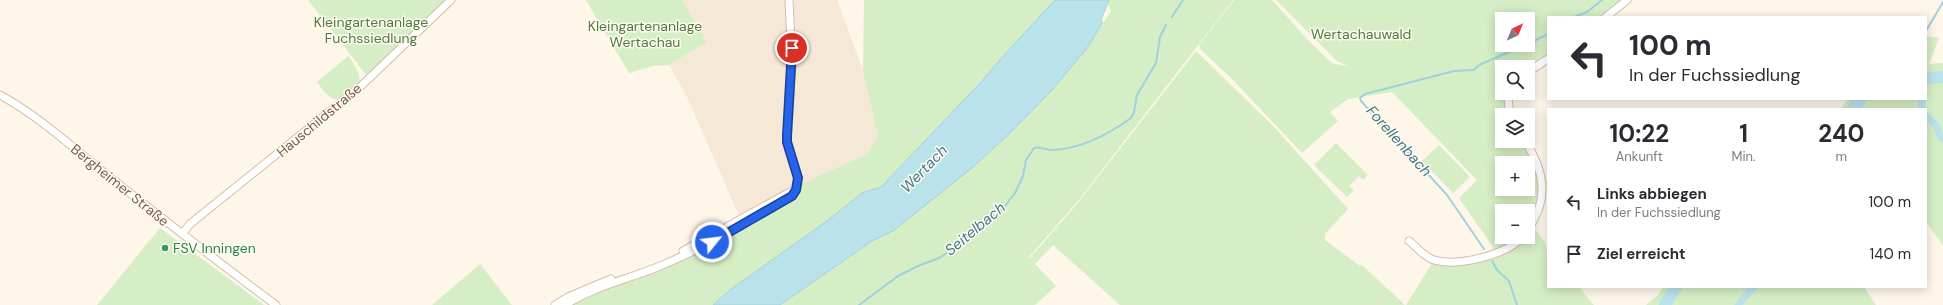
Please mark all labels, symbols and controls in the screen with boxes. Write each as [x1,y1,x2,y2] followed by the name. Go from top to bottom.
[1495,12,1535,52] north arrow
[1495,12,1535,244] map controls
[314,13,428,47] park label: Kleingartenanlage Fuchssiedlung
[588,17,702,51] park label: Kleingartenanlage Wertachau
[1311,25,1411,43] park label: Wertachauwald
[1629,27,1712,64] text: 100 m
[775,31,809,65] pin
[1563,32,1615,84] icon: left
[781,37,803,59] icon: arrive
[1495,60,1535,100] button: search
[1629,63,1801,87] text: In der Fuchssiedlung
[273,79,365,161] street label: Hauschildstraße
[1362,101,1436,181] water label: Forellenbach
[1495,108,1535,148] button: layers
[1610,118,1669,149] text: 10:22
[1739,118,1748,149] text: 1
[1818,118,1864,149] text: 240
[67,140,173,230] street label: Bergheimer Straße
[896,140,952,197] water label: Wertach
[1616,148,1663,165] text: Ankunft
[1732,148,1756,165] text: Min.
[1836,148,1847,165] text: m
[1495,156,1535,196] button: +
[1597,184,1707,204] text: Links abbiegen
[1563,191,1585,213] icon: left
[1868,192,1911,212] text: 100 m
[941,198,1010,260] water label: Seitelbach
[1495,204,1535,244] button: −
[1597,204,1721,221] text: In der Fuchssiedlung
[691,221,733,263] position arrow
[173,239,256,257] place label: FSV Inningen
[160,243,170,253] marker: FSV Inningen
[1563,243,1585,265] icon: arrive
[1597,244,1686,264] text: Ziel erreicht
[1870,244,1911,264] text: 140 m

